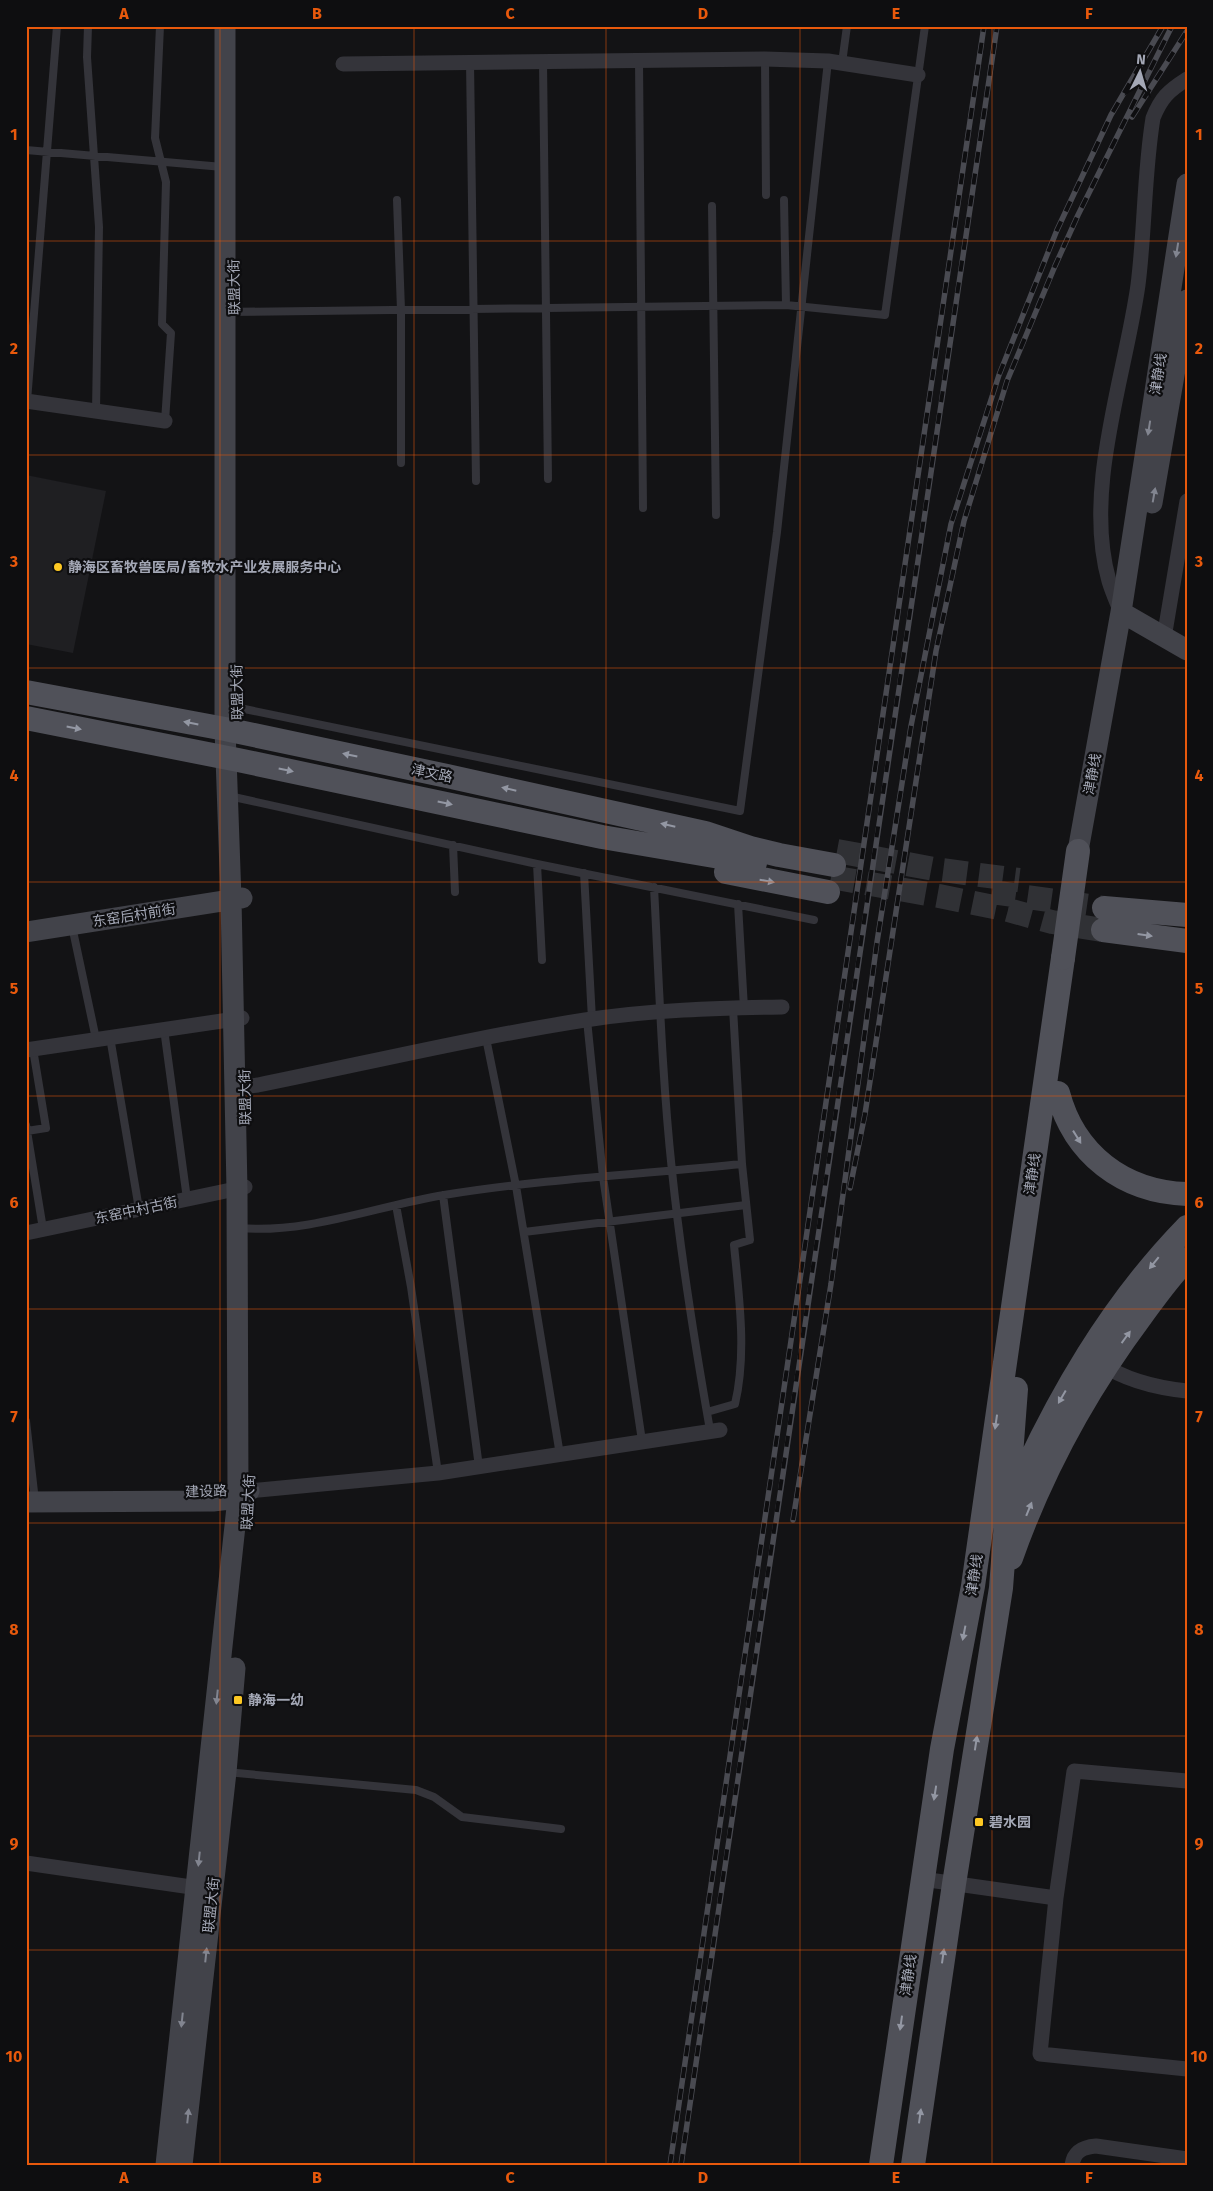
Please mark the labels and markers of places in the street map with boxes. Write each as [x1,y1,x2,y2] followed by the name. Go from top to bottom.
[68,559,341,576] place label: 静海区畜牧兽医局/畜牧水产业发展服务中心
[52,561,64,573] marker: 静海区畜牧兽医局/畜牧水产业发展服务中心
[248,1692,304,1709] place label: 静海一幼
[232,1694,244,1706] marker: 静海一幼
[989,1814,1031,1831] place label: 碧水园
[973,1816,985,1828] marker: 碧水园

